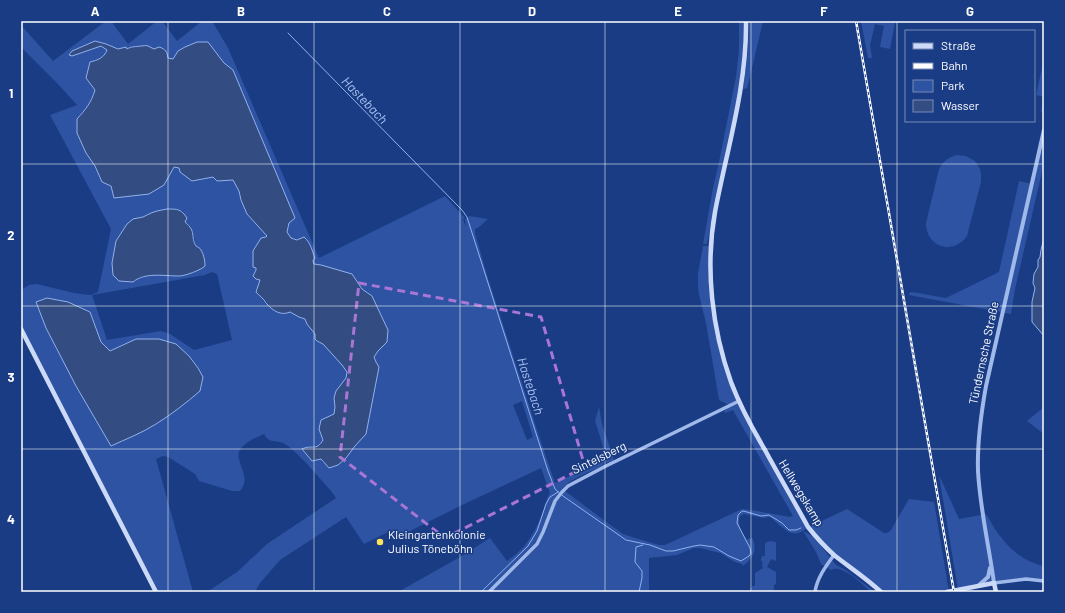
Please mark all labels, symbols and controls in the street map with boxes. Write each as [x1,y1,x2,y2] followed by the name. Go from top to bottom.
[91,3,100,19] text: A
[237,3,245,19] text: B
[383,3,391,19] text: C
[528,3,536,19] text: D
[674,3,682,19] text: E
[820,3,828,19] text: F
[966,3,974,19] text: G
[905,30,1035,122] legend
[941,38,976,52] text: Straße
[941,58,968,72] text: Bahn
[339,73,392,127] water label: Hastebach
[941,78,965,92] text: Park
[9,85,13,101] text: 1
[941,98,980,112] text: Wasser
[7,227,15,243] text: 2
[965,300,1001,406] street label: Tündernsche Straße
[514,355,548,417] water label: Hastebach
[7,369,15,385] text: 3
[569,438,628,476] street label: Sintelsberg
[776,457,827,528] street label: Hellwegskamp
[7,511,15,527] text: 4
[388,527,486,555] place label: Kleingartenkolonie Julius Töneböhn
[375,537,385,547] marker: Kleingartenkolonie Julius Töneböhn

